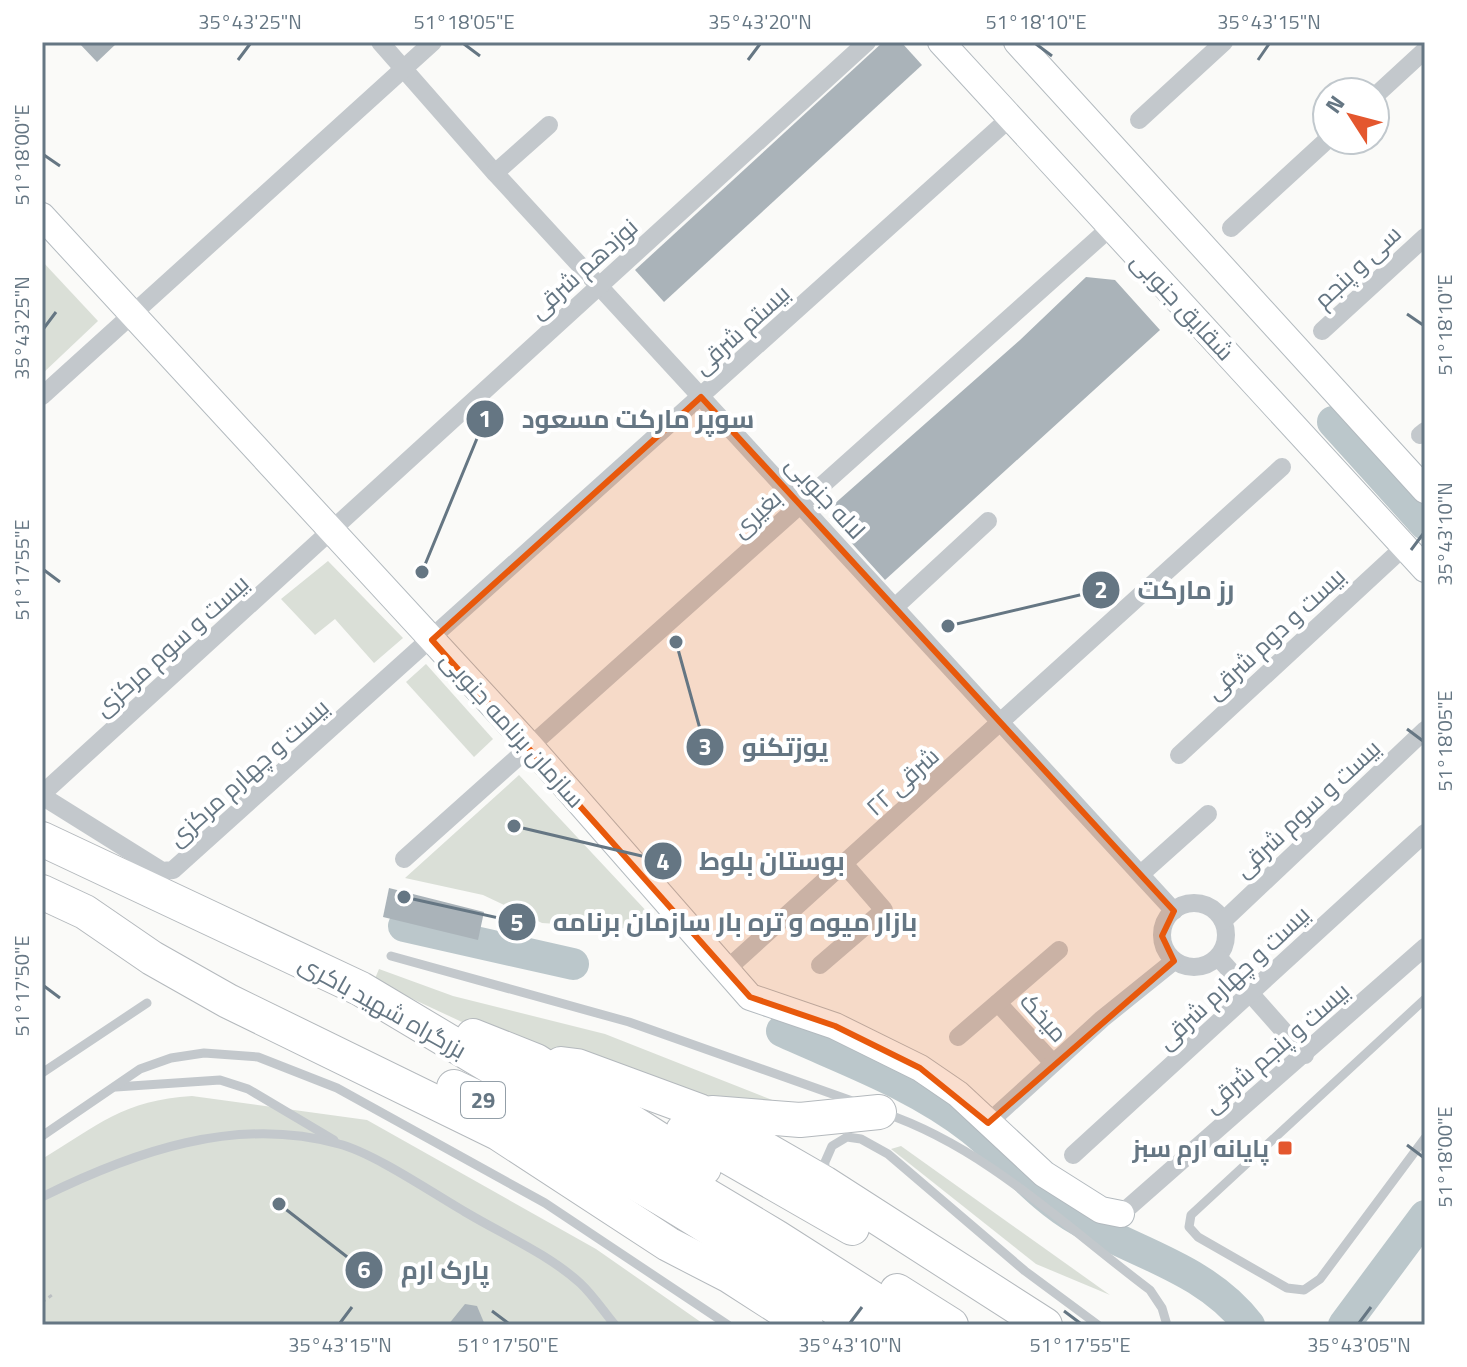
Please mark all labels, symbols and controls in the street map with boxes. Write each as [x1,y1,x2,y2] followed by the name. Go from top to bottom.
[198,6,302,37] text: 35°43'25"N
[413,6,515,37] text: 51°18'05"E
[708,6,812,37] text: 35°43'20"N
[985,6,1087,37] text: 51°18'10"E
[1217,6,1321,37] text: 35°43'15"N
[1311,76,1391,156] north arrow
[1317,88,1353,120] text: N
[6,104,37,206] text: 51°18'00"E
[520,209,646,327] street label: نوزدهم شرقی
[1305,216,1409,316] street label: سی و پنجم
[1123,244,1243,368] street label: شقایق جنوبی
[1429,274,1460,376] text: 51°18'10"E
[6,276,37,380] text: 35°43'25"N
[684,276,798,382] street label: بیستم شرقی
[465,394,770,444] callout: سوپر مارکت مسعود
[522,399,754,438] text: سوپر مارکت مسعود
[478,400,492,436] text: 1
[778,447,874,547] street label: لاله جنوبی
[723,480,789,546] street label: بغیری
[1429,482,1460,586] text: 35°43'10"N
[6,519,37,621] text: 51°17'55"E
[1197,558,1353,708] street label: بیست و دوم شرقی
[86,565,256,725] street label: بیست و سوم مرکزی
[1081,565,1250,615] callout: رز مارکت
[1138,570,1234,609] text: رز مارکت
[1094,571,1108,607] text: 2
[433,642,593,816] street label: سازمان برنامه جنوبی
[159,690,337,854] street label: بیست و چهارم مرکزی
[1429,690,1460,792] text: 51°18'05"E
[685,722,844,772] callout: یوزتکنو
[742,727,829,766] text: یوزتکنو
[698,728,712,764] text: 3
[1226,730,1388,886] street label: بیست و سوم شرقی
[857,738,947,824] street label: ۲۲ شرقی
[643,836,861,886] callout: بوستان بلوط
[699,841,845,880] text: بوستان بلوط
[656,843,670,879] text: 4
[1148,896,1318,1058] street label: بیست و چهارم شرقی
[497,897,934,947] callout: بازار میوه و تره بار سازمان برنامه
[553,902,917,941] text: بازار میوه و تره بار سازمان برنامه
[510,904,524,940] text: 5
[6,935,37,1037] text: 51°17'50"E
[292,945,474,1067] street label: بزرگراه شهید باکری
[1195,973,1357,1121] street label: بیست و پنجم شرقی
[1012,984,1076,1050] street label: میخک
[461,1082,505,1118] road number: 29
[1429,1106,1460,1208] text: 51°18'00"E
[1131,1130,1269,1166] place label: پایانه ارم سبز
[1276,1139,1294,1157] marker: پایانه ارم سبز
[344,1245,505,1295] callout: پارک ارم
[401,1250,489,1289] text: پارک ارم
[357,1251,371,1287] text: 6
[288,1329,392,1360] text: 35°43'15"N
[457,1329,559,1360] text: 51°17'50"E
[798,1329,902,1360] text: 35°43'10"N
[1029,1329,1131,1360] text: 51°17'55"E
[1307,1329,1411,1360] text: 35°43'05"N

